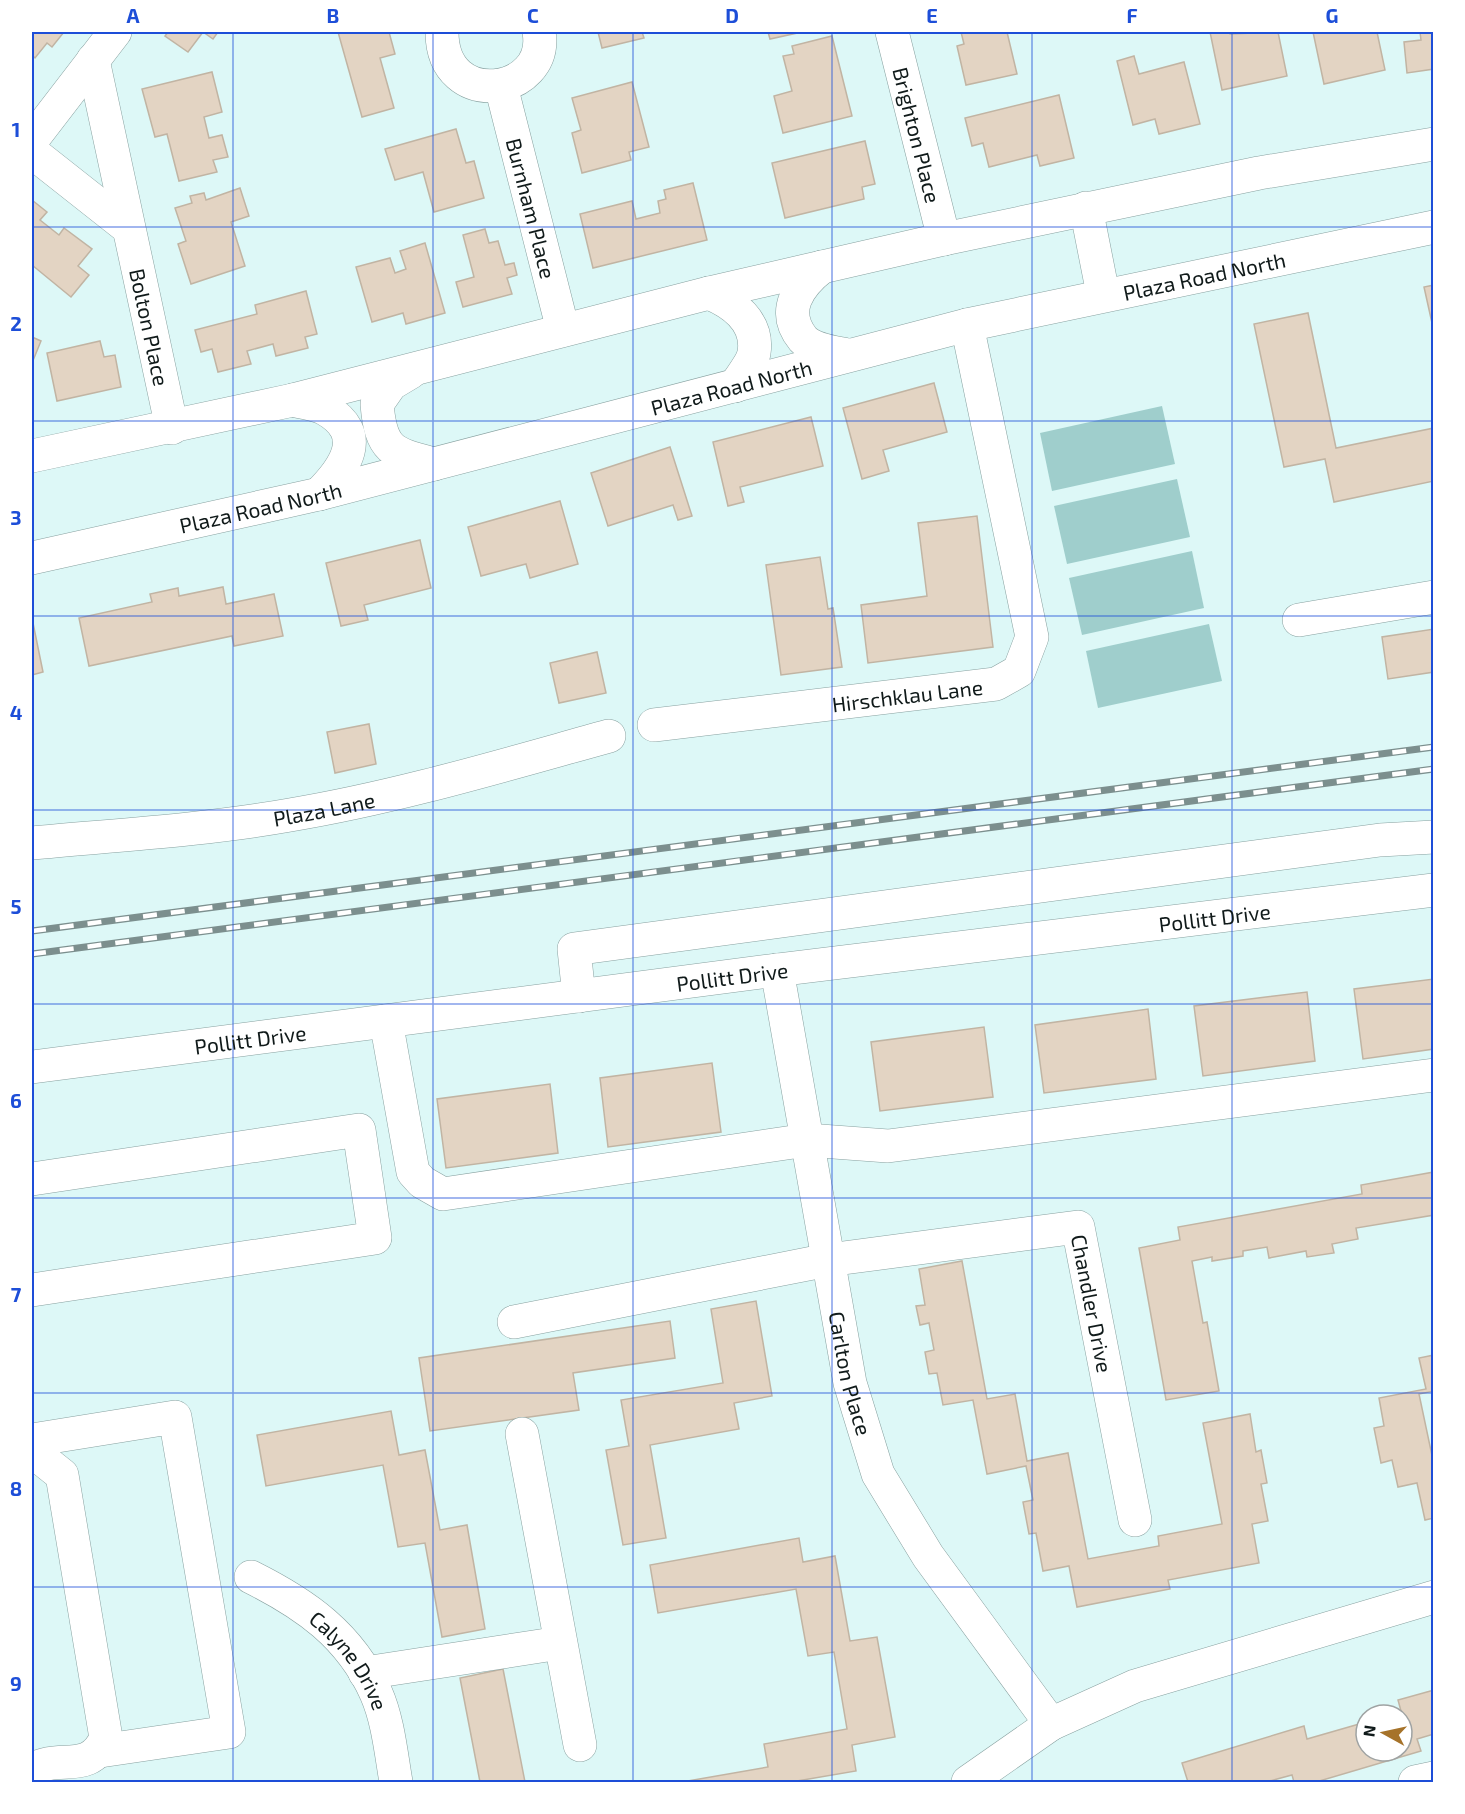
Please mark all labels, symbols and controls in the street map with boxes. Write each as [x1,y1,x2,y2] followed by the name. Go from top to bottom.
[126,3,140,27] text: A
[327,3,339,27] text: B
[527,3,539,27] text: C
[725,3,739,27] text: D
[926,3,938,27] text: E
[1126,3,1138,27] text: F
[1326,3,1338,27] text: G
[889,64,947,205] street label: Brighton Place
[12,117,20,141] text: 1
[502,135,562,281] street label: Burnham Place
[1121,246,1288,304] street label: Plaza Road North
[126,266,175,388] street label: Bolton Place
[10,311,22,335] text: 2
[648,354,814,419] street label: Plaza Road North
[177,476,344,537] street label: Plaza Road North
[10,505,22,529] text: 3
[830,673,984,716] street label: Hirschklau Lane
[10,700,23,724] text: 4
[271,786,377,830] street label: Plaza Lane
[10,894,22,918] text: 5
[1157,898,1272,936] street label: Pollitt Drive
[675,956,789,996] street label: Pollitt Drive
[193,1019,308,1058] street label: Pollitt Drive
[10,1088,22,1112] text: 6
[1067,1232,1118,1374] street label: Chandler Drive
[11,1282,22,1306] text: 7
[825,1309,878,1438] street label: Carlton Place
[10,1476,22,1500] text: 8
[305,1605,394,1713] street label: Calyne Drive
[10,1671,22,1695] text: 9
[1354,1703,1414,1763] north arrow
[1358,1724,1379,1738] text: N

